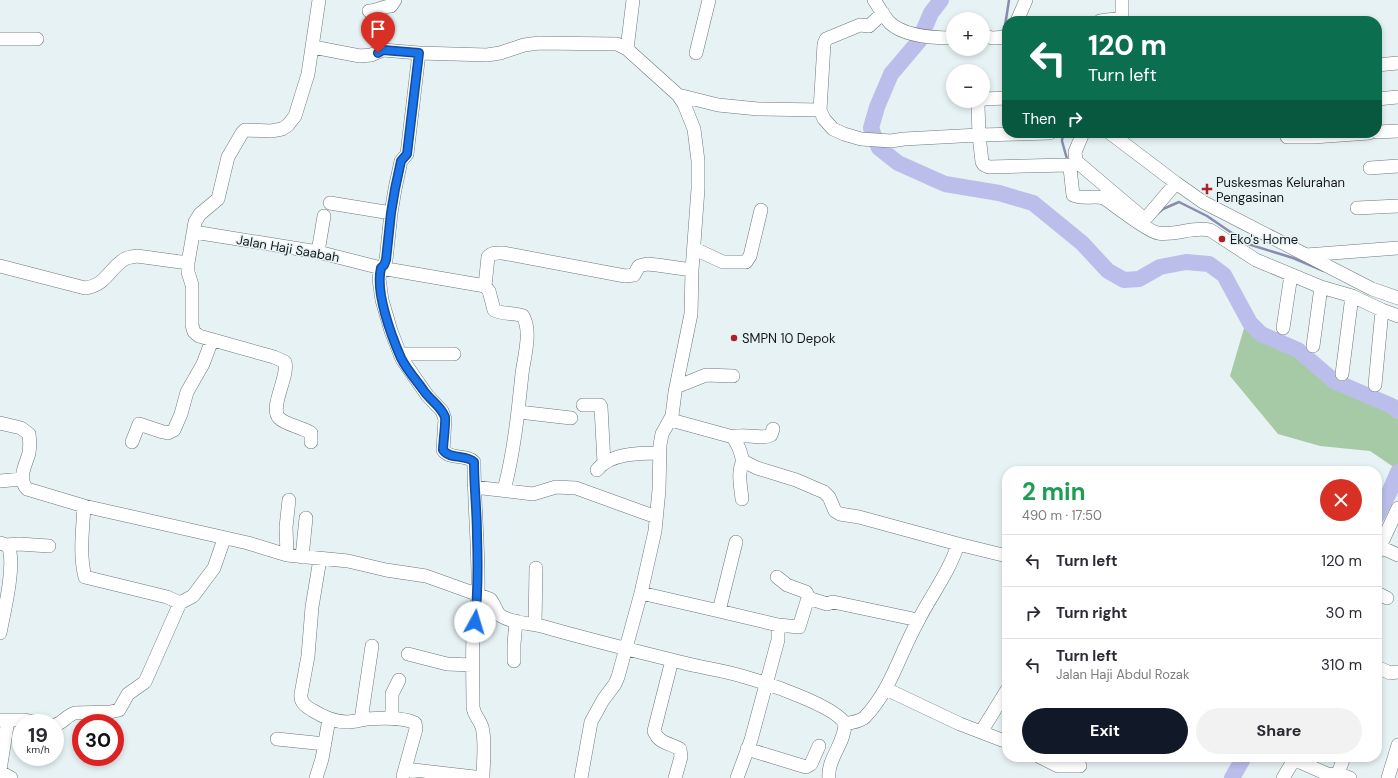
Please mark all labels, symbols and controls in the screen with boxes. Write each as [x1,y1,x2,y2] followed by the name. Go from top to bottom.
[361,12,395,53] pin
[946,12,990,108] map controls
[946,12,990,56] button: +
[367,18,389,40] icon: arrive
[1088,27,1167,64] text: 120 m
[1022,32,1074,84] icon: left
[1088,63,1157,87] text: Turn left
[946,64,990,108] button: −
[1064,108,1086,130] icon: right
[1022,109,1056,129] text: Then
[1216,174,1345,206] place label: Puskesmas Kelurahan Pengasinan
[1201,183,1213,195] marker: Puskesmas Kelurahan Pengasinan
[235,231,341,266] street label: Jalan Haji Saabah
[1230,231,1298,248] place label: Eko's Home
[1217,234,1227,244] marker: Eko's Home
[742,330,836,347] place label: SMPN 10 Depok
[729,333,739,343] marker: SMPN 10 Depok
[1022,476,1085,507] text: 2 min
[1320,479,1362,521] button: close
[1022,507,1102,524] text: 490 m · 17:50
[1022,550,1044,572] icon: left
[1056,551,1117,571] text: Turn left
[1321,551,1362,571] text: 120 m
[454,601,496,643] position arrow
[1022,602,1044,624] icon: right
[1056,603,1127,623] text: Turn right
[1326,603,1362,623] text: 30 m
[1056,646,1117,666] text: Turn left
[1022,654,1044,676] icon: left
[1321,655,1362,675] text: 310 m
[1056,666,1189,683] text: Jalan Haji Abdul Rozak
[1022,708,1188,754] button: Exit
[1196,708,1362,754] button: Share
[72,714,124,766] speed limit sign: 30
[28,722,48,748] text: 19
[26,743,50,756] text: km/h

